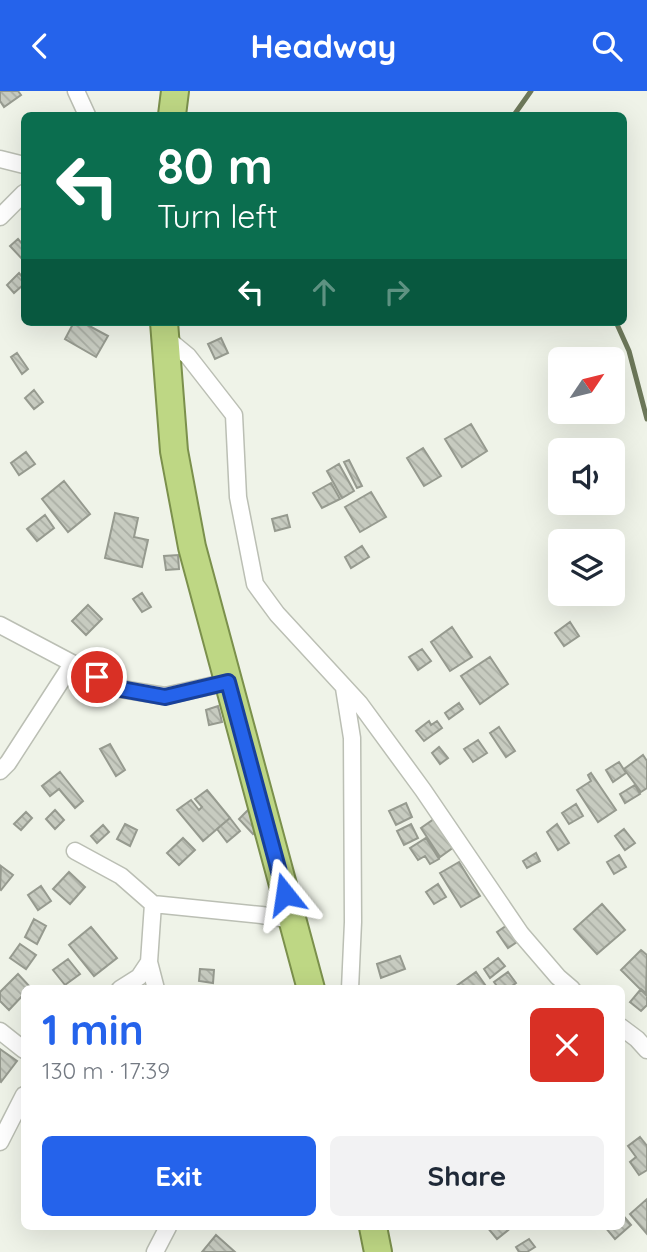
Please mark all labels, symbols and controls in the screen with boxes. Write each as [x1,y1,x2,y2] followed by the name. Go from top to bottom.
[251,26,396,66] text: Headway
[21,27,59,65] icon: back
[588,27,626,65] icon: search
[157,135,273,196] text: 80 m
[42,140,133,231] icon: left
[157,196,278,236] text: Turn left
[232,273,270,311] icon: left
[305,273,343,311] icon: ahead
[378,273,416,311] icon: right
[548,347,625,423] north arrow
[548,347,625,606] map controls
[548,438,625,515] button: sound
[548,529,625,606] button: layers
[67,647,127,707] pin
[78,658,116,696] icon: arrive
[248,857,322,931] position arrow
[42,1003,144,1056] text: 1 min
[530,1008,604,1082] button: close
[42,1056,170,1085] text: 130 m · 17:39
[42,1136,316,1216] button: Exit
[330,1136,604,1216] button: Share

